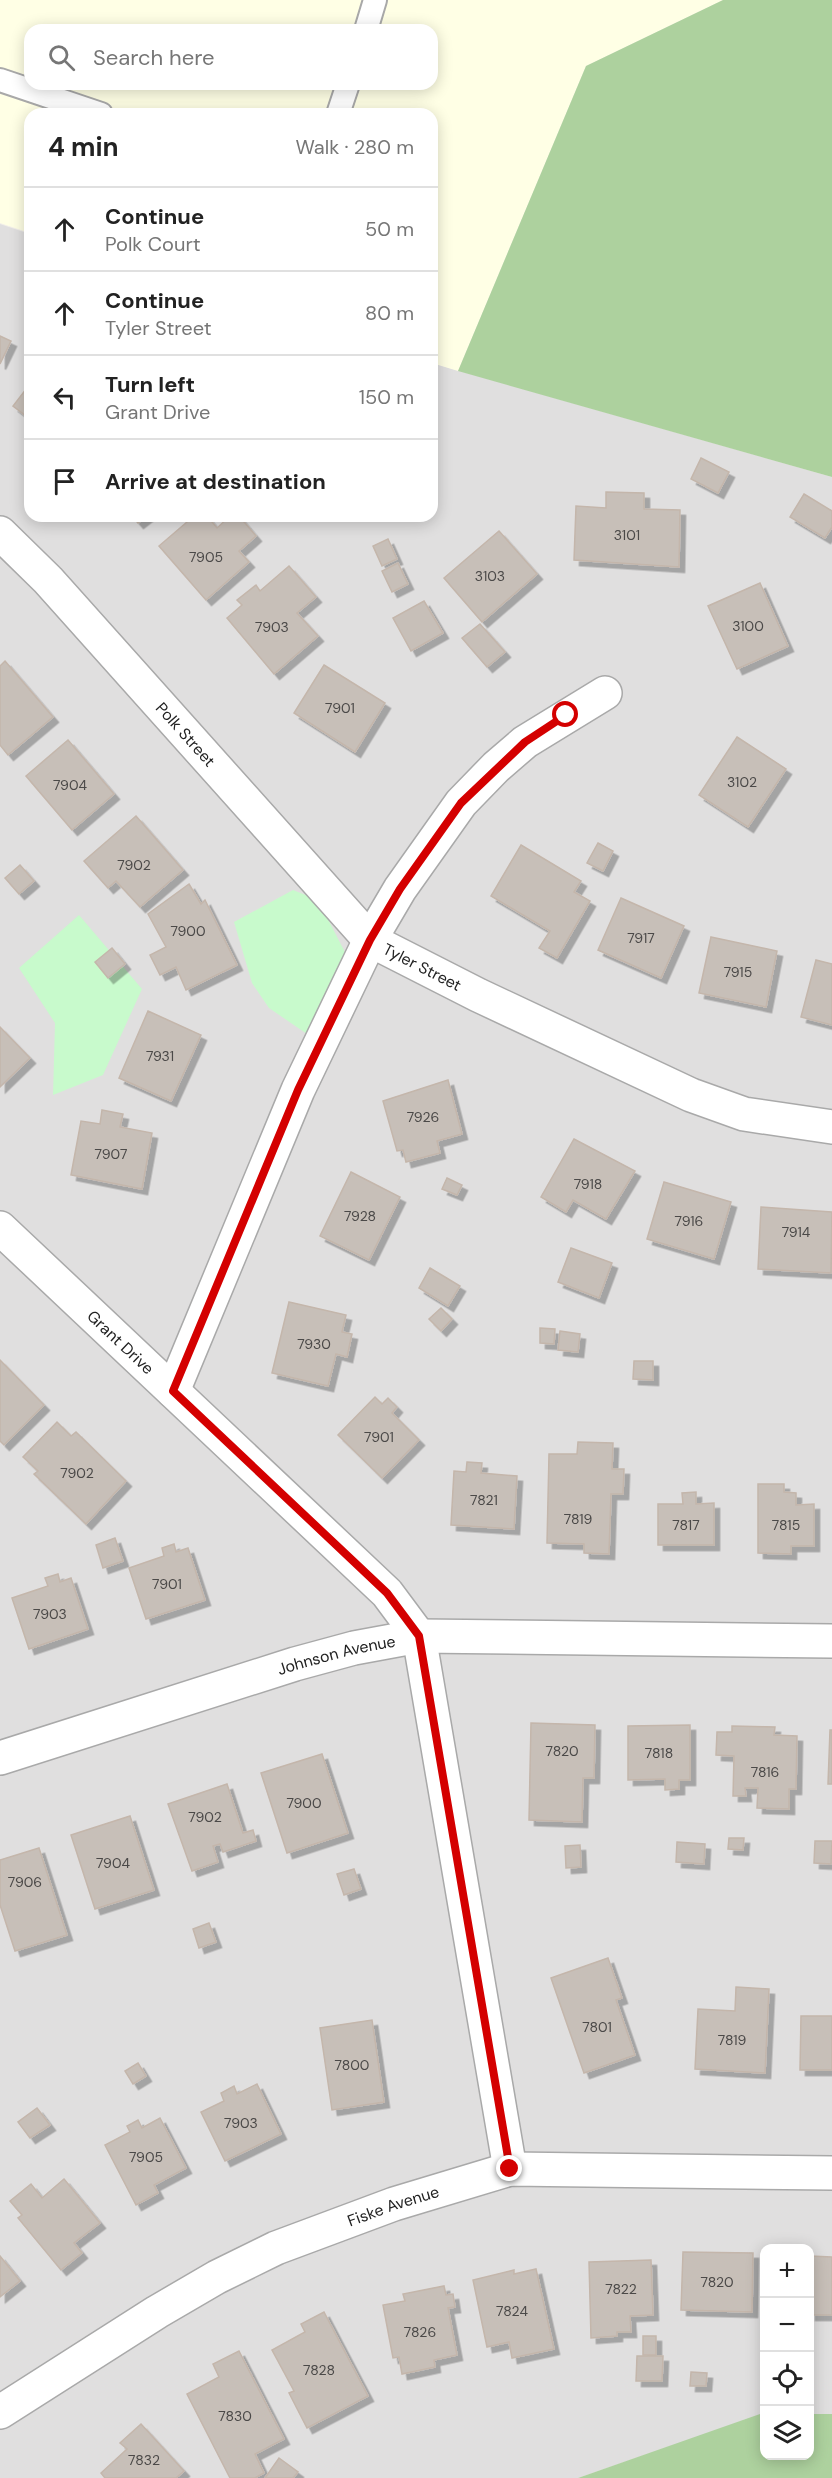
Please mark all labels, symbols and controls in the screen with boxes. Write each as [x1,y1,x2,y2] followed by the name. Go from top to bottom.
[24,24,438,90] search box
[45,41,78,74] icon: search
[93,43,214,72] text: Search here
[48,130,119,164] text: 4 min
[295,134,414,160] text: Walk · 280 m
[105,202,204,231] text: Continue
[48,213,81,246] icon: ahead
[365,216,414,242] text: 50 m
[105,231,201,257] text: Polk Court
[105,286,204,315] text: Continue
[48,297,81,330] icon: ahead
[365,300,414,326] text: 80 m
[105,315,212,341] text: Tyler Street
[105,370,195,399] text: Turn left
[48,381,81,414] icon: left
[359,384,414,410] text: 150 m
[105,399,210,425] text: Grant Drive
[48,465,81,498] icon: arrive
[105,467,326,496] text: Arrive at destination
[614,526,640,544] house number: 3101
[189,548,223,566] house number: 7905
[475,567,505,585] house number: 3103
[732,617,764,635] house number: 3100
[255,618,289,636] house number: 7903
[152,697,220,771] street label: Polk Street
[325,699,355,717] house number: 7901
[552,701,578,727] route start
[727,773,757,791] house number: 3102
[53,776,87,794] house number: 7904
[117,856,151,874] house number: 7902
[170,922,206,940] house number: 7900
[627,929,655,947] house number: 7917
[380,938,465,995] street label: Tyler Street
[724,963,752,981] house number: 7915
[146,1047,174,1065] house number: 7931
[407,1108,439,1126] house number: 7926
[95,1145,127,1163] house number: 7907
[574,1175,602,1193] house number: 7918
[344,1207,376,1225] house number: 7928
[675,1212,703,1230] house number: 7916
[782,1223,811,1241] house number: 7914
[83,1305,159,1379] street label: Grant Drive
[297,1335,331,1353] house number: 7930
[364,1428,394,1446] house number: 7901
[60,1464,94,1482] house number: 7902
[470,1491,498,1509] house number: 7821
[564,1510,593,1528] house number: 7819
[672,1516,700,1534] house number: 7817
[772,1516,800,1534] house number: 7815
[152,1575,182,1593] house number: 7901
[33,1605,67,1623] house number: 7903
[274,1630,397,1680] street label: Johnson Avenue
[545,1742,579,1760] house number: 7820
[645,1744,673,1762] house number: 7818
[751,1763,779,1781] house number: 7816
[286,1794,322,1812] house number: 7900
[188,1808,222,1826] house number: 7902
[96,1854,130,1872] house number: 7904
[8,1873,42,1891] house number: 7906
[582,2018,612,2036] house number: 7801
[718,2031,747,2049] house number: 7819
[335,2056,369,2074] house number: 7800
[224,2114,258,2132] house number: 7903
[129,2148,163,2166] house number: 7905
[496,2155,522,2181] route end
[344,2180,442,2231] street label: Fiske Avenue
[760,2244,814,2460] map controls
[760,2244,814,2298] button: +
[700,2273,734,2291] house number: 7820
[605,2280,637,2298] house number: 7822
[760,2298,814,2352] button: −
[496,2302,528,2320] house number: 7824
[404,2323,436,2341] house number: 7826
[760,2352,814,2406] button: locate
[303,2361,335,2379] house number: 7828
[760,2406,814,2460] button: layers
[218,2407,252,2425] house number: 7830
[128,2451,160,2469] house number: 7832

